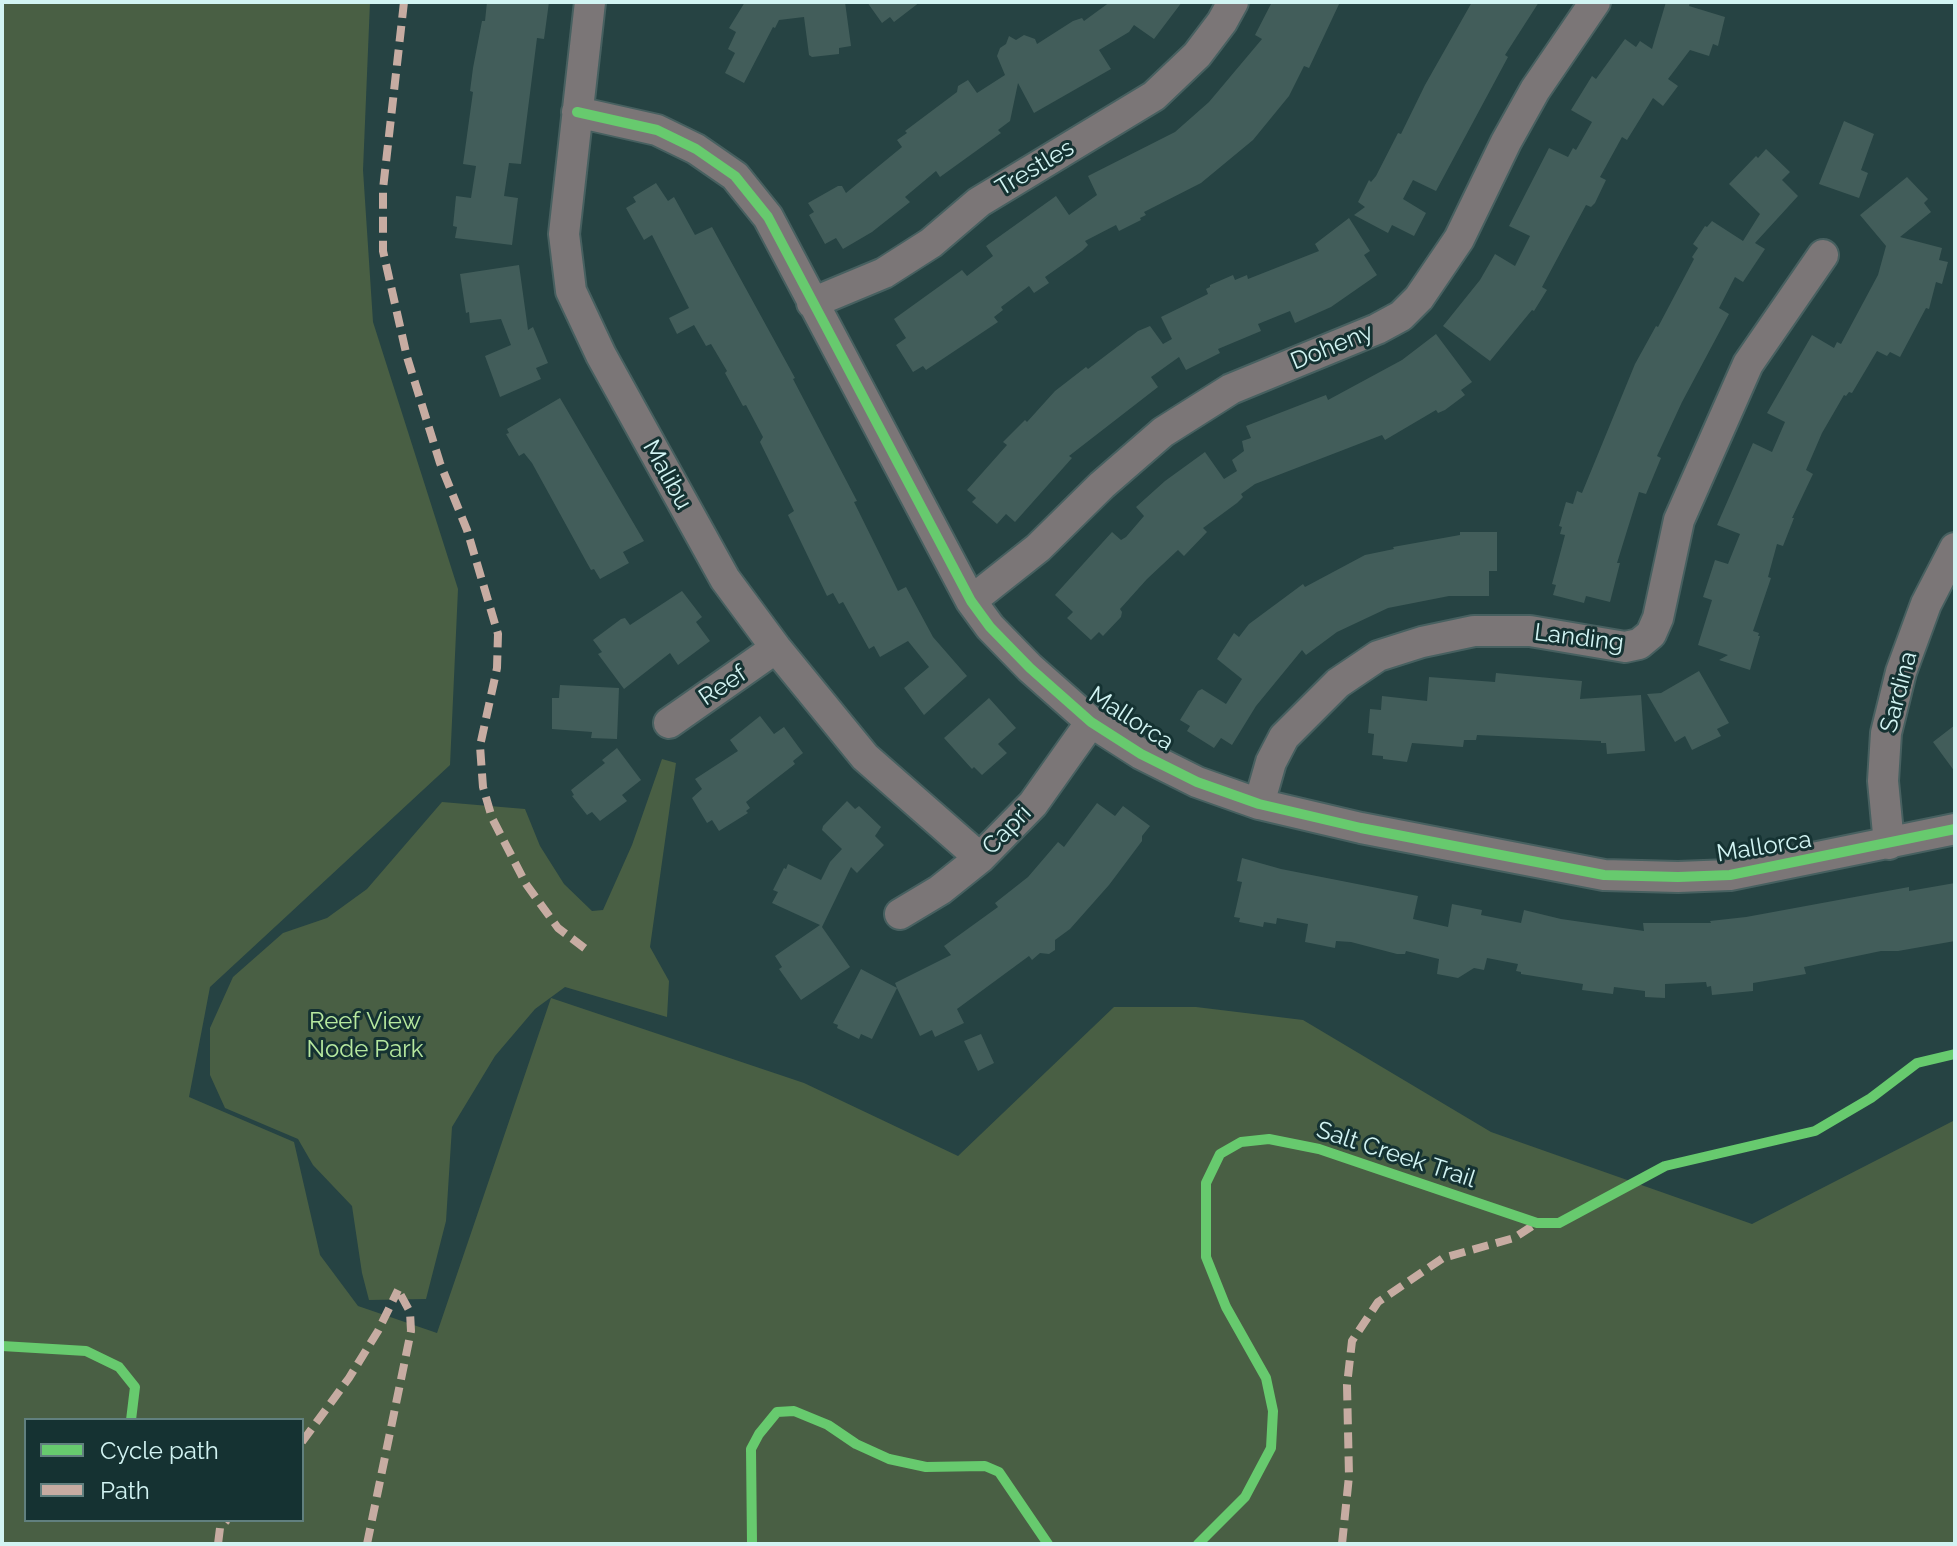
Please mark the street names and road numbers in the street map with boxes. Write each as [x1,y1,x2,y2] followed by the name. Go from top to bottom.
[991,133,1079,203] street label: Trestles
[1287,317,1377,377] street label: Doheny
[636,435,698,515] street label: Malibu
[1533,618,1625,658] street label: Landing
[1874,648,1924,736] street label: Sardina
[694,660,752,712] street label: Reef
[1083,681,1179,757] street label: Mallorca
[976,799,1038,861] street label: Capri
[1715,825,1813,869] street label: Mallorca
[1313,1116,1479,1194] street label: Salt Creek Trail

